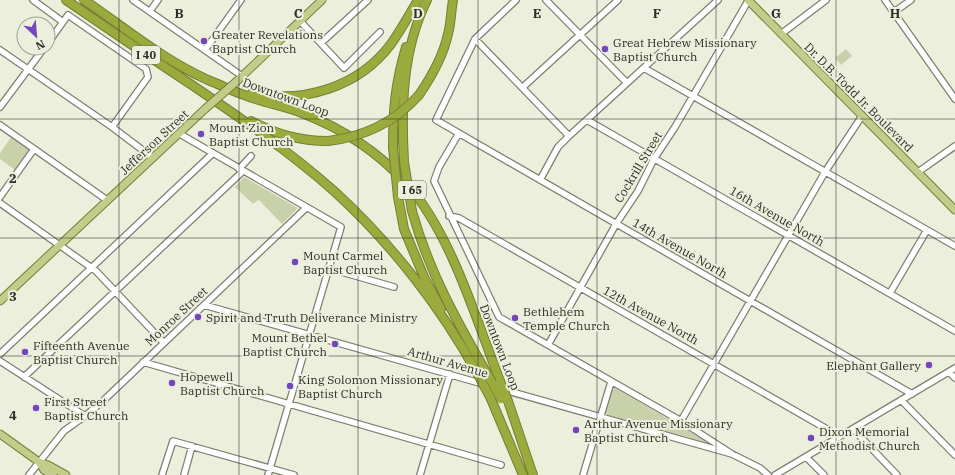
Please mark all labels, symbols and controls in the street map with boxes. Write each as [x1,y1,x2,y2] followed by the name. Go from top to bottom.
[174,5,184,22] text: B
[294,5,303,22] text: C
[413,5,423,22] text: D
[533,5,541,22] text: E
[653,5,661,22] text: F
[771,5,781,22] text: G
[890,5,901,22] text: H
[16,16,56,56] north arrow
[212,27,323,56] place label: Greater Revelations Baptist Church
[613,35,757,64] place label: Great Hebrew Missionary Baptist Church
[199,36,209,46] marker: Greater Revelations Baptist Church
[33,37,47,53] text: N
[801,39,917,155] street label: Dr. D.B. Todd Jr. Boulevard
[600,44,610,54] marker: Great Hebrew Missionary Baptist Church
[132,46,160,64] road number: I 40
[241,74,331,120] street label: Downtown Loop
[117,106,191,178] street label: Jefferson Street
[209,120,294,149] place label: Mount Zion Baptist Church
[196,129,206,139] marker: Mount Zion Baptist Church
[611,129,665,205] street label: Cockrill Street
[9,170,17,187] text: 2
[398,181,426,199] road number: I 65
[727,183,828,250] street label: 16th Avenue North
[630,215,731,282] street label: 14th Avenue North
[303,248,388,277] place label: Mount Carmel Baptist Church
[290,257,300,267] marker: Mount Carmel Baptist Church
[601,282,702,348] street label: 12th Avenue North
[142,283,210,349] street label: Monroe Street
[9,288,17,305] text: 3
[477,302,523,392] street label: Downtown Loop
[523,304,611,333] place label: Bethlehem Temple Church
[206,310,418,325] place label: Spirit and Truth Deliverance Ministry
[193,312,203,322] marker: Spirit and Truth Deliverance Ministry
[510,313,520,323] marker: Bethlehem Temple Church
[243,330,327,359] place label: Mount Bethel Baptist Church
[33,338,130,367] place label: Fifteenth Avenue Baptist Church
[330,339,340,349] marker: Mount Bethel Baptist Church
[406,343,490,381] street label: Arthur Avenue
[20,347,30,357] marker: Fifteenth Avenue Baptist Church
[826,358,922,373] place label: Elephant Gallery
[924,360,934,370] marker: Elephant Gallery
[180,369,265,398] place label: Hopewell Baptist Church
[298,372,443,401] place label: King Solomon Missionary Baptist Church
[167,378,177,388] marker: Hopewell Baptist Church
[285,381,295,391] marker: King Solomon Missionary Baptist Church
[44,394,129,423] place label: First Street Baptist Church
[31,403,41,413] marker: First Street Baptist Church
[9,407,17,424] text: 4
[584,416,733,445] place label: Arthur Avenue Missionary Baptist Church
[819,424,921,453] place label: Dixon Memorial Methodist Church
[571,425,581,435] marker: Arthur Avenue Missionary Baptist Church
[806,433,816,443] marker: Dixon Memorial Methodist Church

